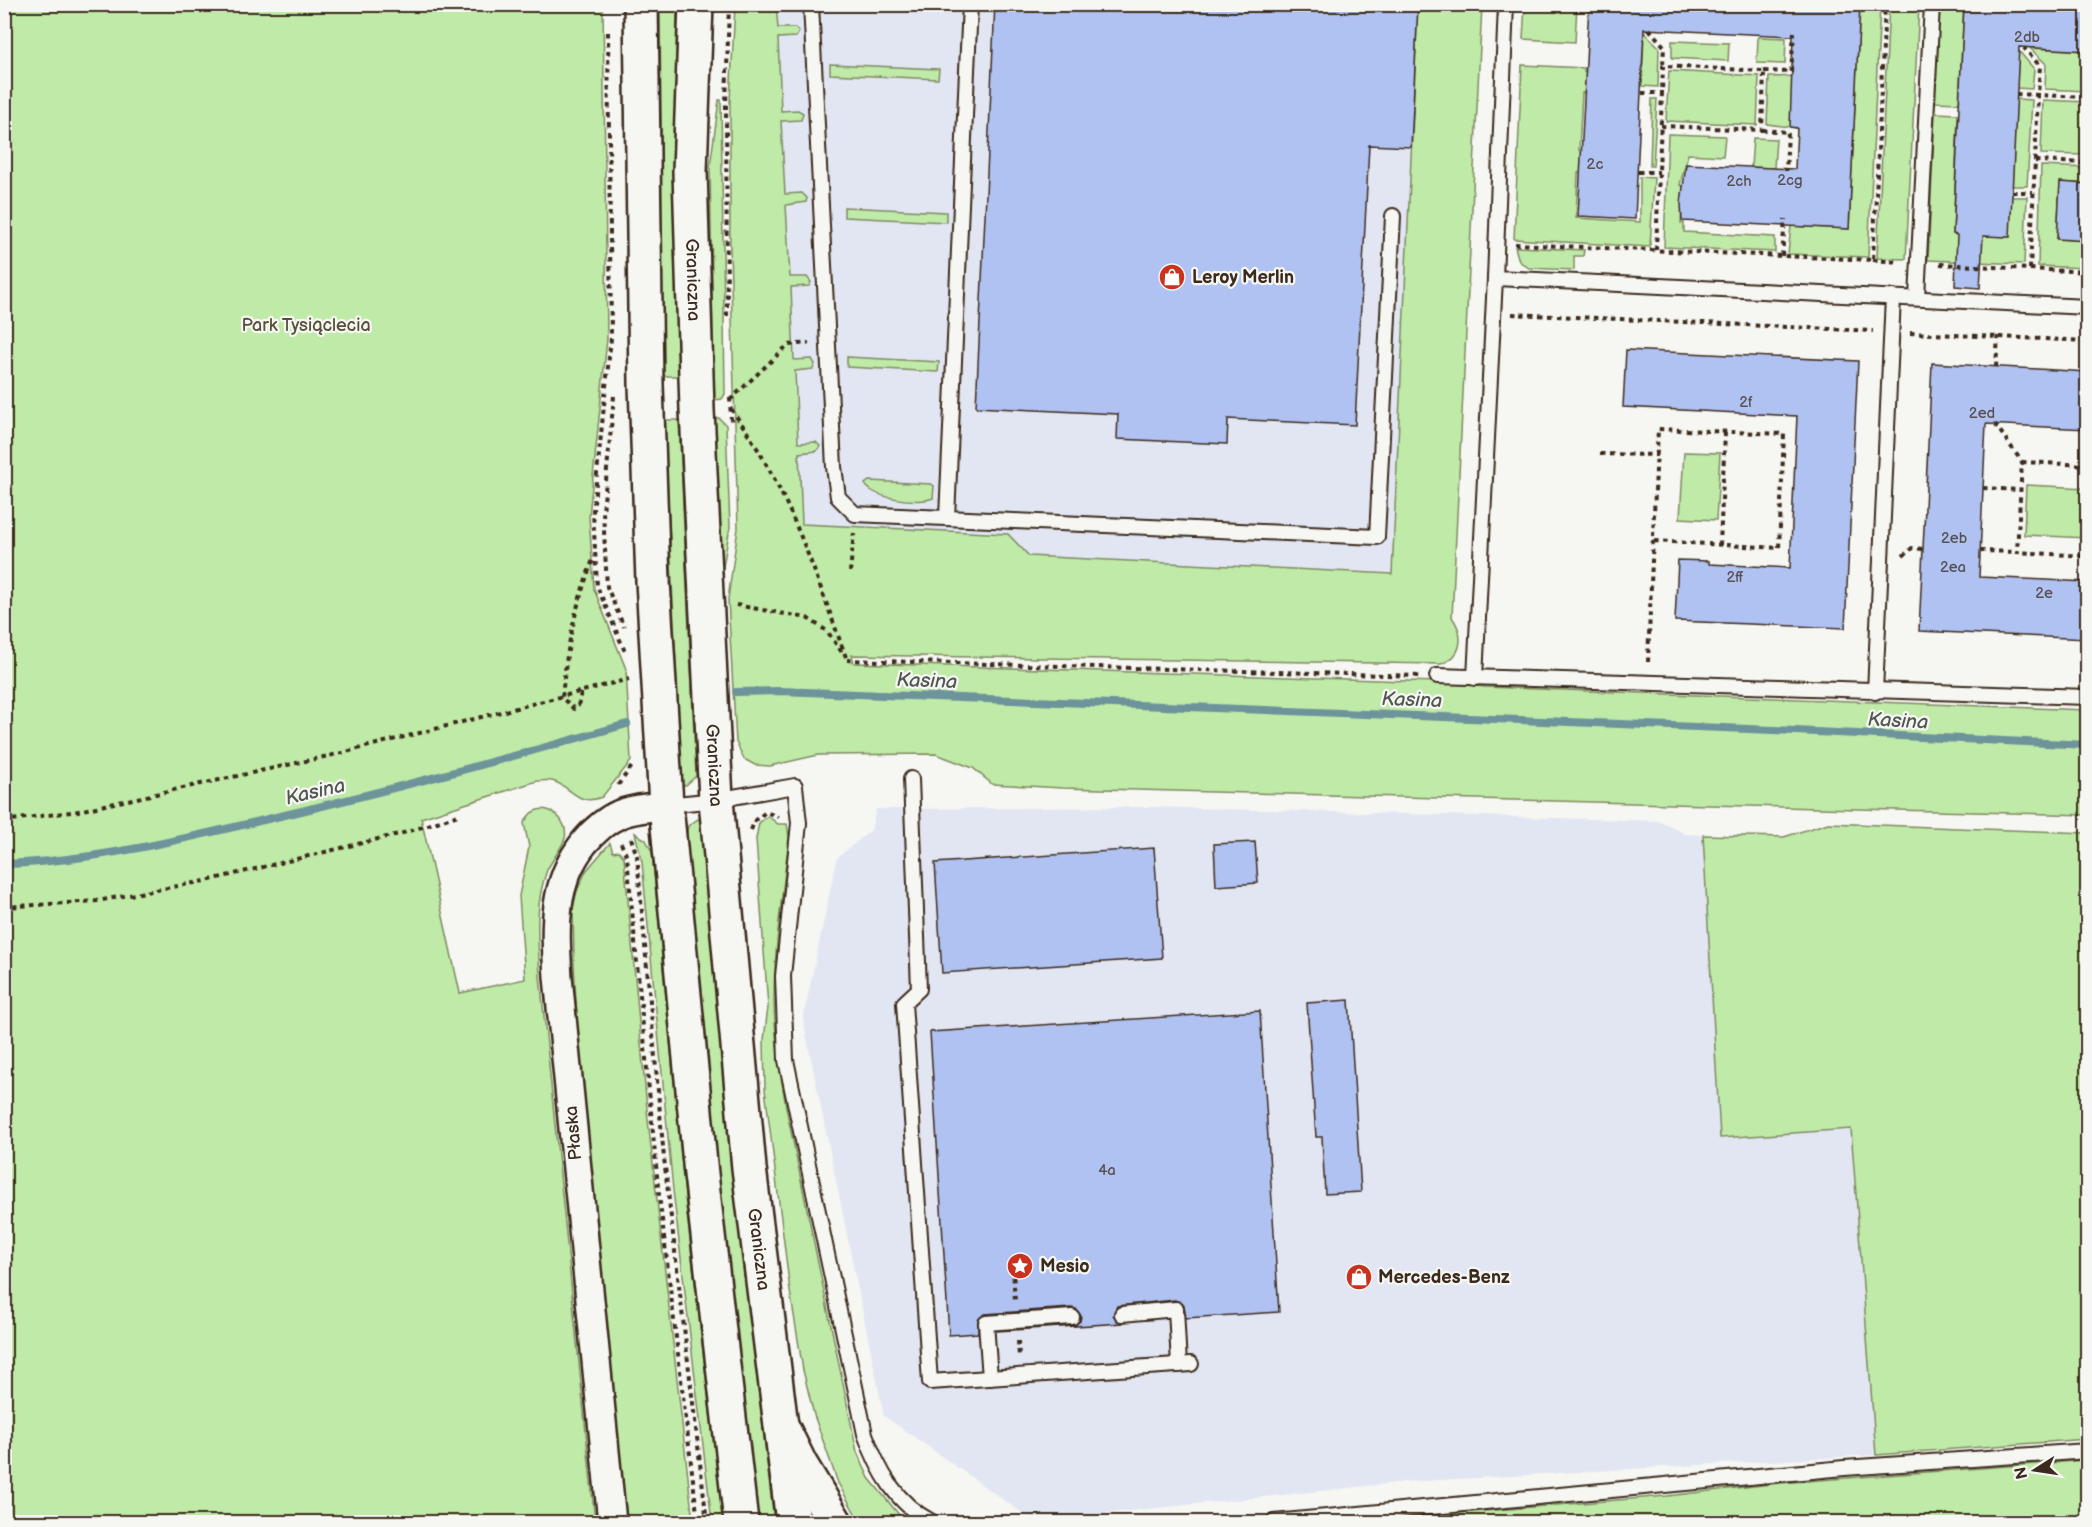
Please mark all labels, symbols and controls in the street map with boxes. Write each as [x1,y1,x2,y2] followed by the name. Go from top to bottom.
[2014,28,2040,47] house number: 2db
[1587,155,1603,174] house number: 2c
[1777,171,1803,190] house number: 2cg
[1726,172,1752,191] house number: 2ch
[681,238,704,322] street label: Graniczna
[1157,262,1187,292] shop icon: Leroy Merlin
[1192,267,1294,288] place label: Leroy Merlin
[241,315,371,336] park label: Park Tysiąclecia
[1739,393,1753,412] house number: 2f
[1969,404,1995,423] house number: 2ed
[1941,529,1968,548] house number: 2eb
[1940,558,1966,577] house number: 2ea
[1727,568,1744,587] house number: 2ff
[2035,584,2053,603] house number: 2e
[896,668,958,694] water label: Kasina
[1381,687,1443,713] water label: Kasina
[1867,707,1929,735] water label: Kasina
[701,724,727,808] street label: Graniczna
[283,773,348,811] water label: Kasina
[561,1105,586,1161] street label: Płaska
[1098,1161,1116,1180] house number: 4a
[743,1207,774,1292] street label: Graniczna
[1005,1251,1035,1281] place icon: Mesio
[1040,1256,1089,1277] place label: Mesio
[1344,1262,1374,1292] shop icon: Mercedes-Benz
[1378,1267,1510,1288] place label: Mercedes-Benz
[2005,1440,2065,1500] north arrow
[2011,1465,2032,1481] text: N

